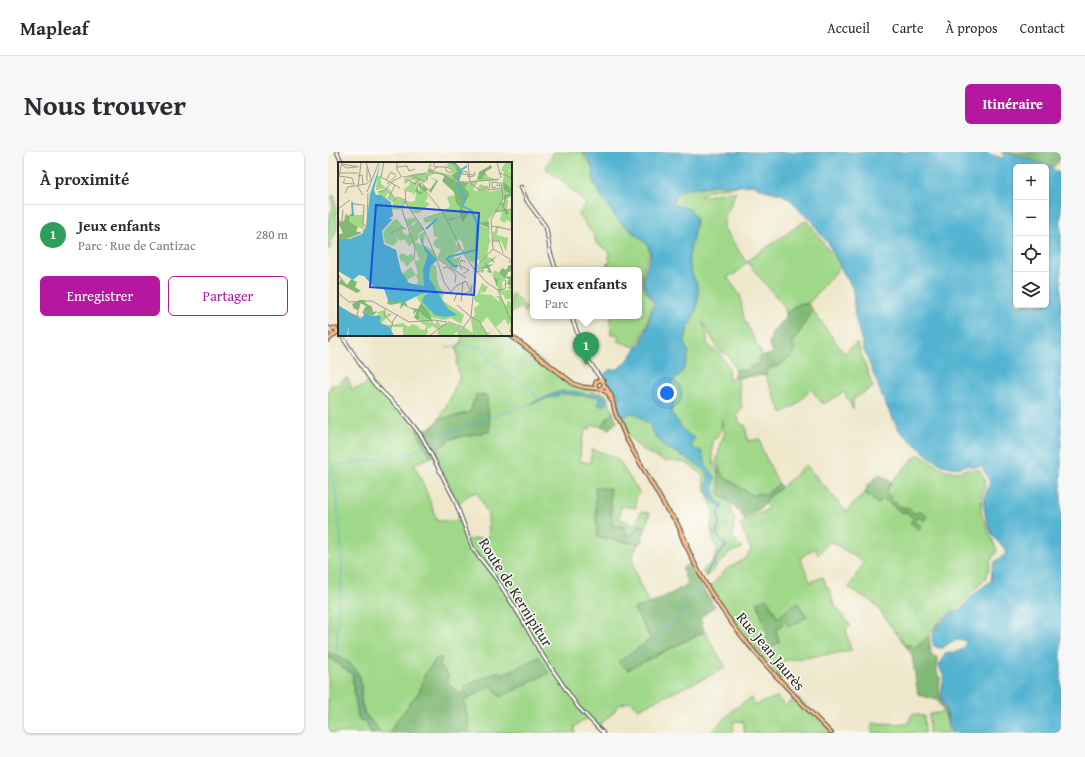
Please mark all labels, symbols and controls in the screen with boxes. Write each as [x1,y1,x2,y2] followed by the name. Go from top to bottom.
[20,14,89,42] text: Mapleaf
[827,18,870,38] text: Accueil
[892,18,924,38] text: Carte
[946,18,998,38] text: À propos
[1020,18,1065,38] text: Contact
[24,84,186,125] text: Nous trouver
[965,84,1061,124] button: Itinéraire
[338,162,512,336] inset map
[1013,164,1049,308] map controls
[1013,164,1049,200] button: +
[40,166,129,191] text: À proximité
[1013,200,1049,236] button: −
[78,215,161,236] text: Jeux enfants
[50,225,56,244] text: 1
[256,225,288,244] text: 280 m
[78,236,196,255] text: Parc · Rue de Cantizac
[1013,236,1049,272] button: locate
[530,267,642,319] popup
[1013,272,1049,308] button: layers
[545,273,627,294] text: Jeux enfants
[40,276,160,316] button: Enregistrer
[168,276,288,316] button: Partager
[545,294,569,313] text: Parc
[573,332,599,365] pin: 1
[657,383,677,403] your location
[474,533,558,651] street label: Route de Kernipitur
[732,607,810,695] street label: Rue Jean Jaurès

